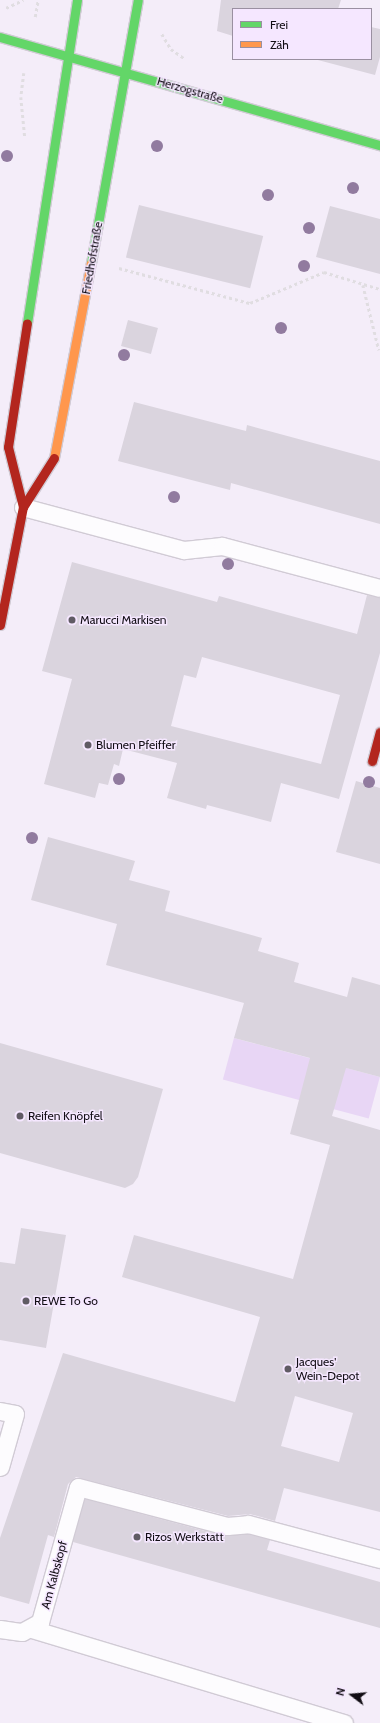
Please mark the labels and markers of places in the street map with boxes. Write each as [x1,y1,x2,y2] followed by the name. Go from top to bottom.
[80,613,167,627] place label: Marucci Markisen
[67,615,77,625] marker: Marucci Markisen
[96,738,175,752] place label: Blumen Pfeiffer
[83,740,93,750] marker: Blumen Pfeiffer
[28,1109,103,1123] place label: Reifen Knöpfel
[15,1111,25,1121] marker: Reifen Knöpfel
[34,1294,98,1308] place label: REWE To Go
[21,1296,31,1306] marker: REWE To Go
[296,1355,359,1383] place label: Jacques' Wein-Depot
[283,1364,293,1374] marker: Jacques' Wein-Depot
[145,1530,223,1544] place label: Rizos Werkstatt
[132,1532,142,1542] marker: Rizos Werkstatt

